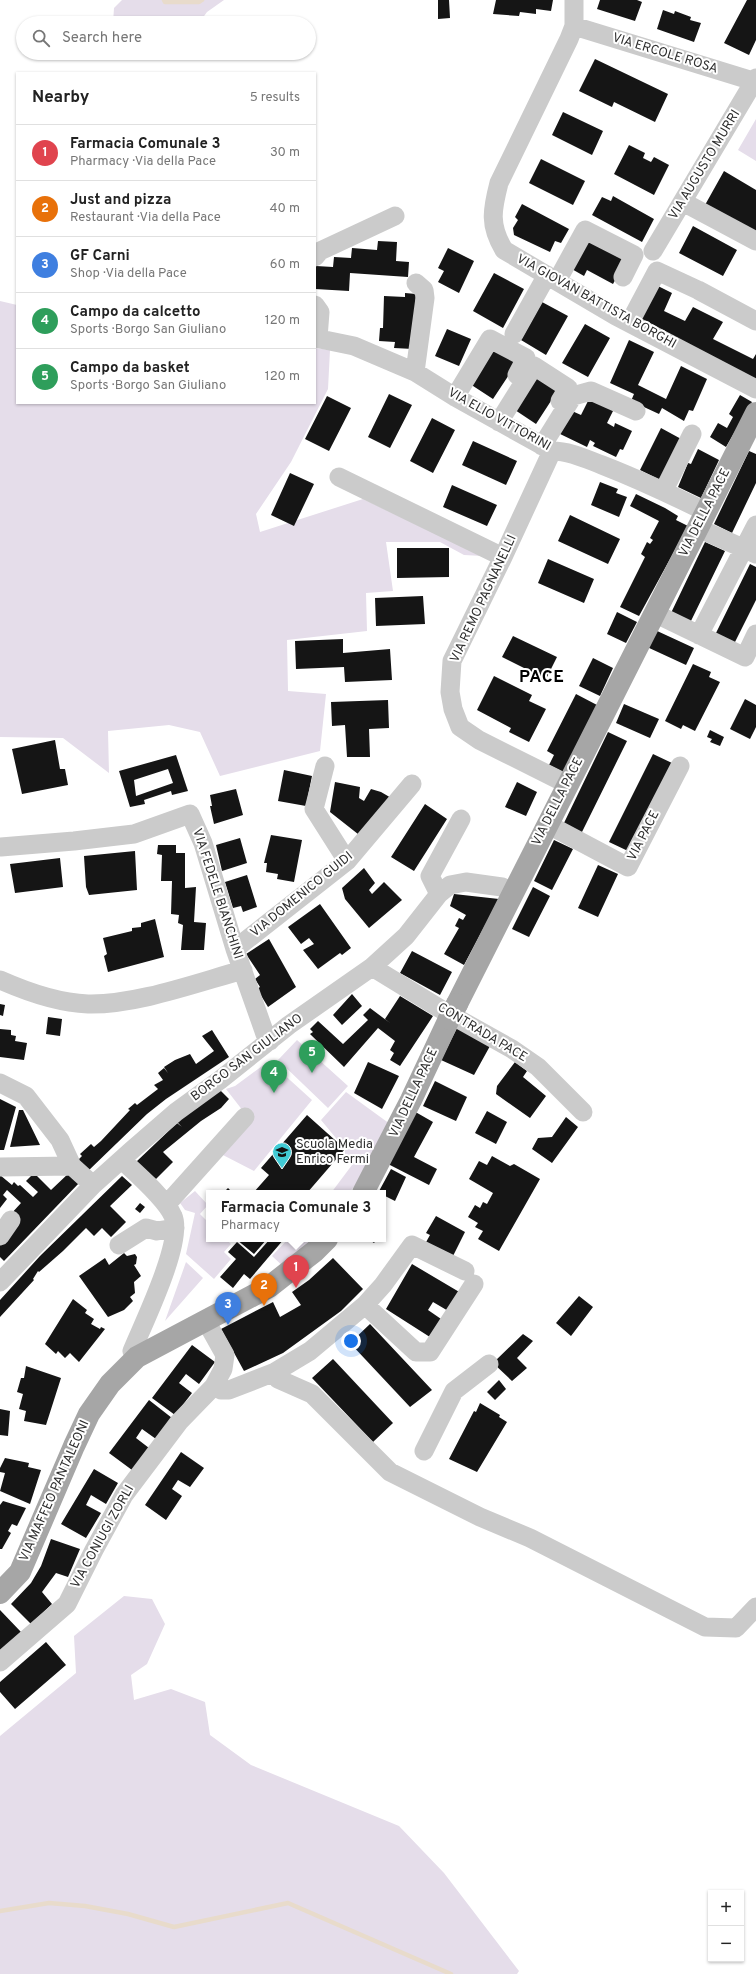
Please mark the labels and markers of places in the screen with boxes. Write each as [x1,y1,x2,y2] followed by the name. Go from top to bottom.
[299,1040,325,1073] pin: 5
[261,1060,287,1093] pin: 4
[296,1137,373,1168] place label: Scuola Media Enrico Fermi
[271,1141,293,1169] school or university icon: Scuola Media Enrico Fermi
[283,1255,309,1288] pin: 1
[251,1273,277,1306] pin: 2
[215,1292,241,1325] pin: 3

